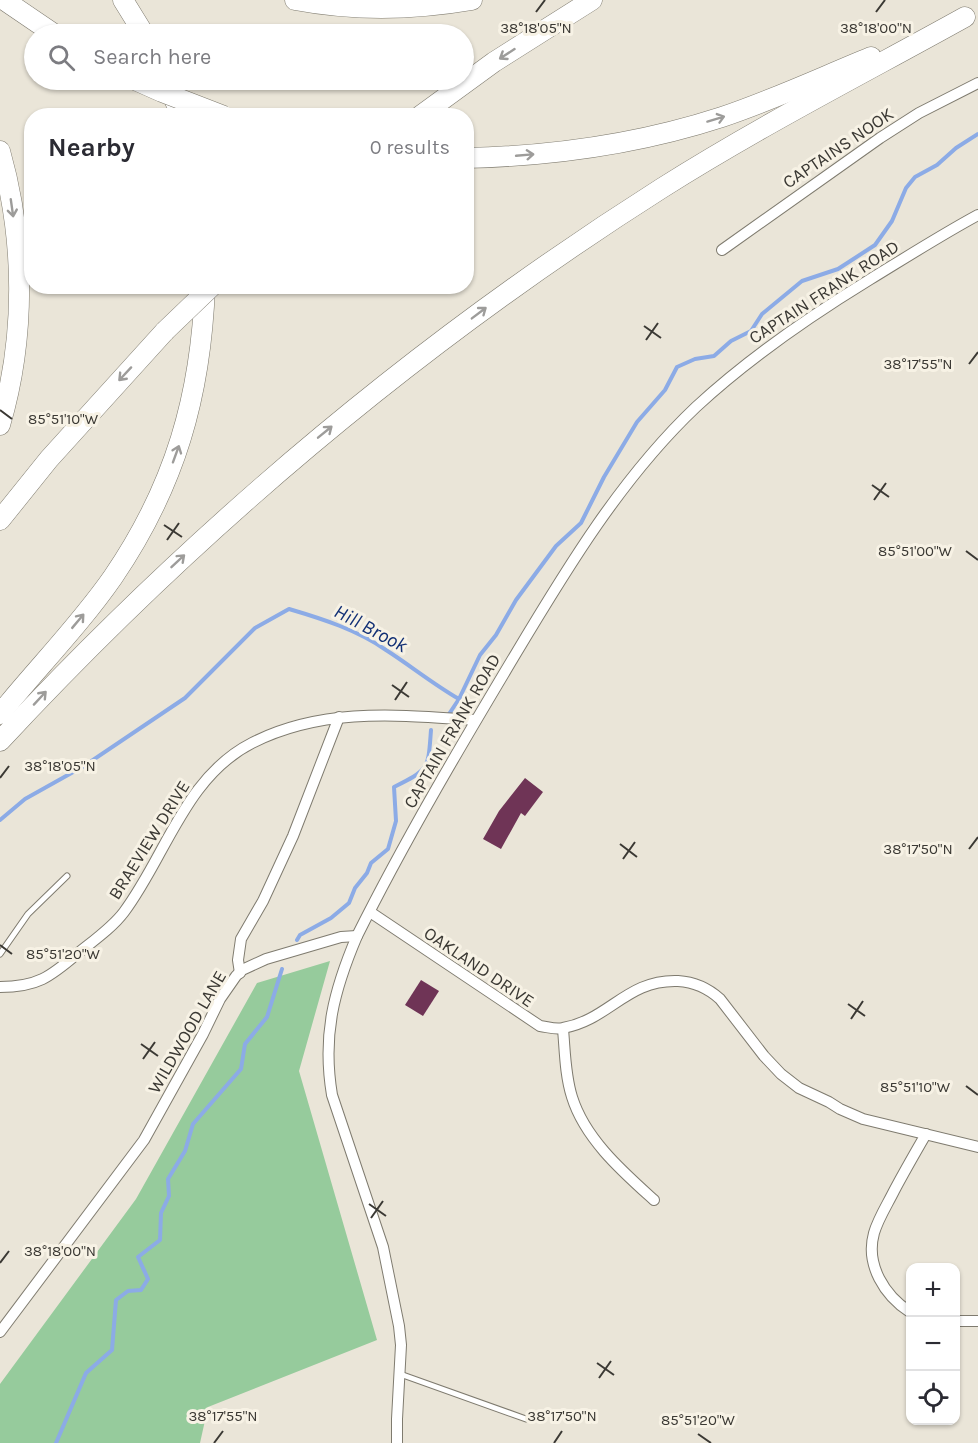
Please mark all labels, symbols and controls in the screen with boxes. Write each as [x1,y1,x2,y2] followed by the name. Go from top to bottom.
[500,19,572,37] text: 38°18'05"N
[840,19,912,37] text: 38°18'00"N
[24,24,474,90] search box
[45,41,78,74] icon: search
[93,44,211,70] text: Search here
[499,48,516,60] one-way arrow
[778,103,898,193] street label: CAPTAINS NOOK
[706,112,725,123] one-way arrow
[48,132,135,163] text: Nearby
[370,136,450,159] text: 0 results
[514,150,534,161] one-way arrow
[7,198,18,218] one-way arrow
[745,235,903,349] street label: CAPTAIN FRANK ROAD
[470,306,486,319] one-way arrow
[884,355,952,373] text: 38°17'55"N
[118,366,133,381] one-way arrow
[28,410,99,428] text: 85°51'10"W
[316,426,332,439] one-way arrow
[171,445,182,464] one-way arrow
[878,542,953,560] text: 85°51'00"W
[171,554,186,568] one-way arrow
[330,600,412,658] water label: Hill Brook
[71,614,85,629] one-way arrow
[399,650,505,812] street label: CAPTAIN FRANK ROAD
[33,691,47,706] one-way arrow
[24,757,96,775] text: 38°18'05"N
[104,776,194,904] street label: BRAEVIEW DRIVE
[883,840,953,858] text: 38°17'50"N
[420,922,538,1012] street label: OAKLAND DRIVE
[26,945,100,963] text: 85°51'20"W
[143,967,231,1097] street label: WILDWOOD LANE
[880,1078,951,1096] text: 85°51'10"W
[24,1242,96,1260] text: 38°18'00"N
[906,1263,960,1425] map controls
[906,1263,960,1317] button: +
[906,1317,960,1371] button: −
[906,1371,960,1425] button: locate
[189,1407,257,1425] text: 38°17'55"N
[527,1407,597,1425] text: 38°17'50"N
[661,1411,735,1429] text: 85°51'20"W

